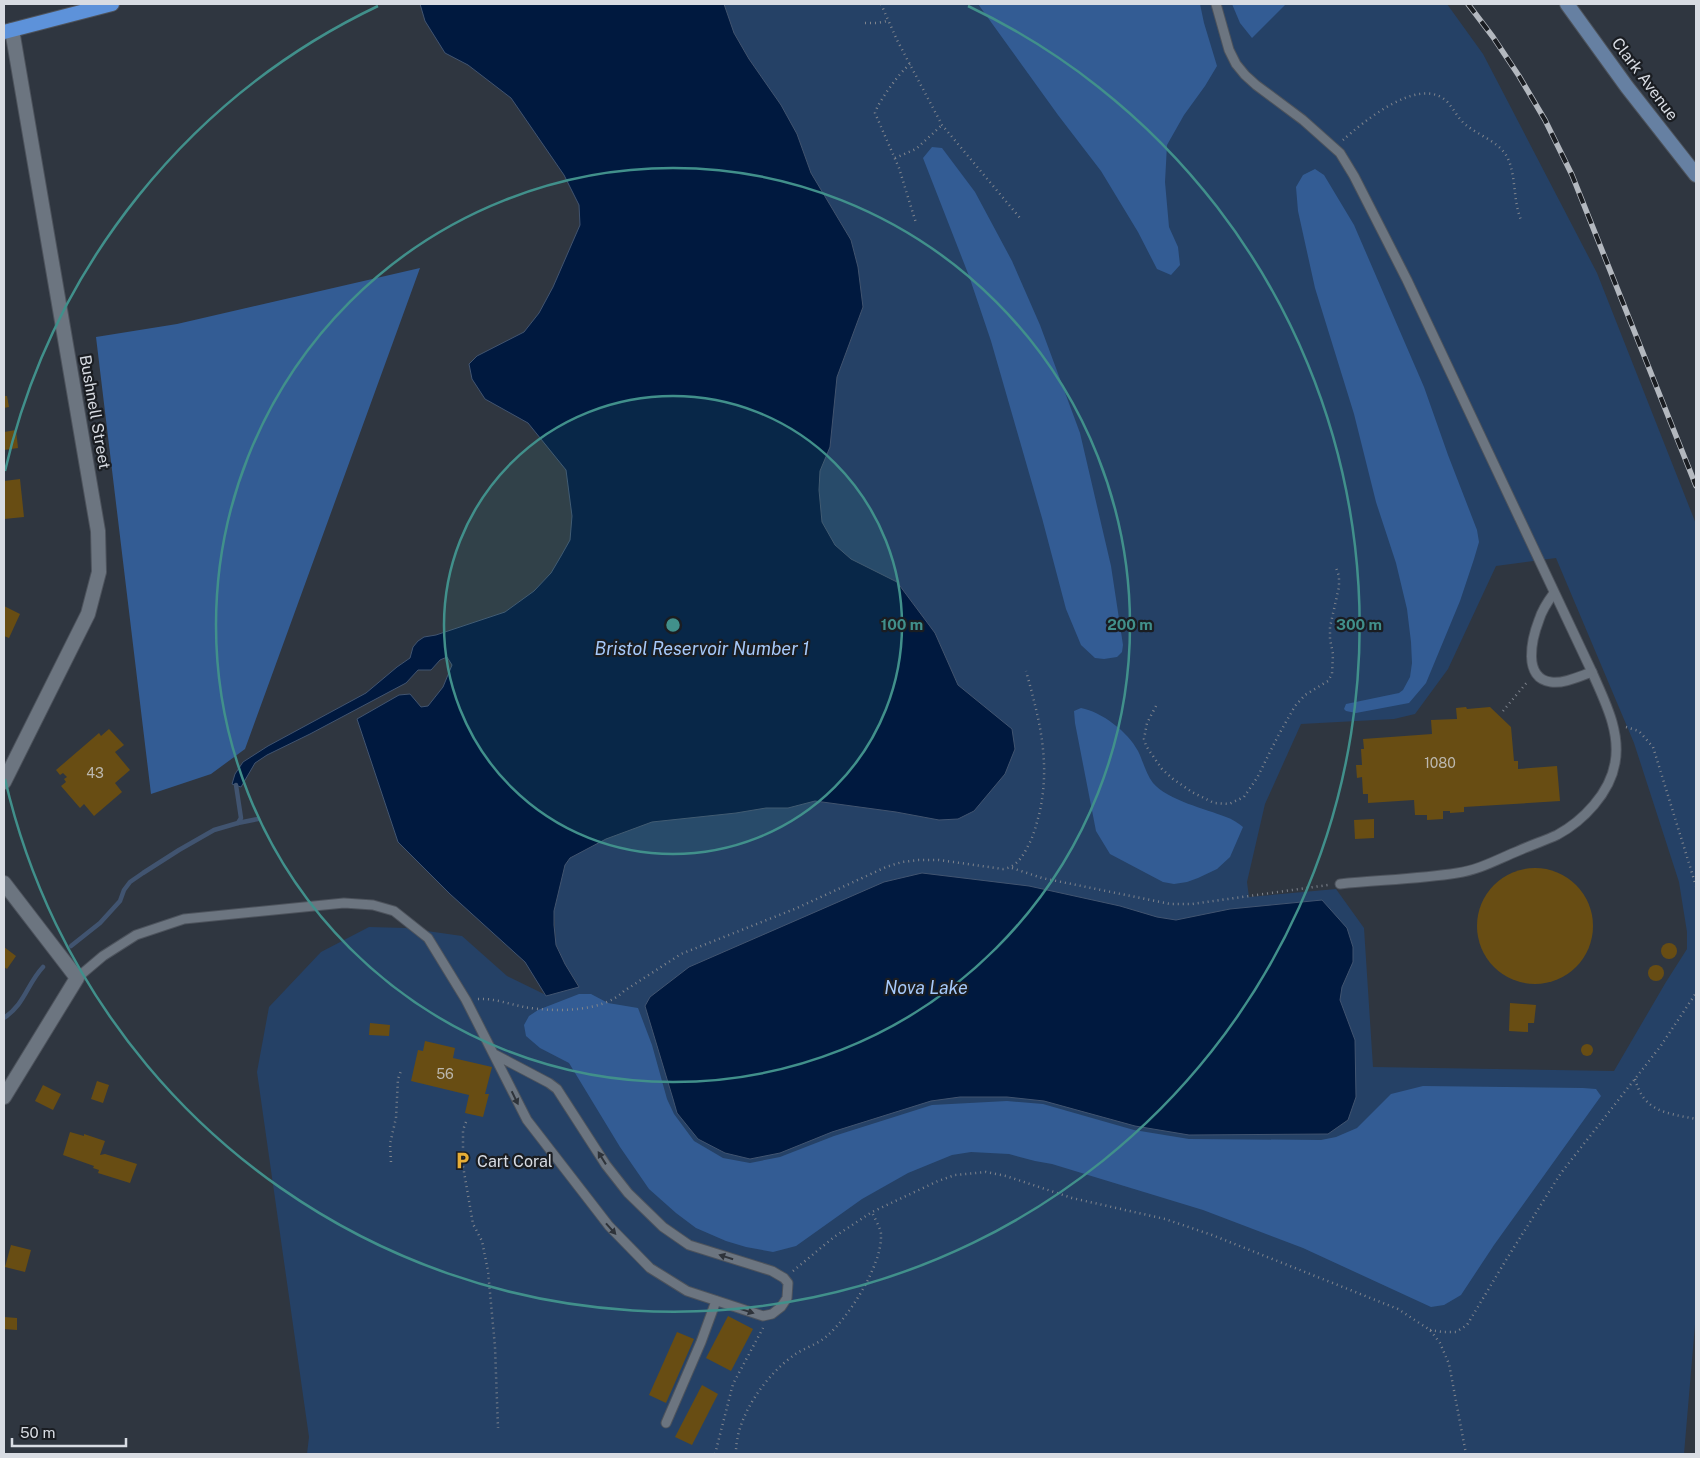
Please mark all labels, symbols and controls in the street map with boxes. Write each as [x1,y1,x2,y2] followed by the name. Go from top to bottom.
[1608,34,1682,124] street label: Clark Avenue
[76,353,114,471] street label: Bushnell Street
[664,616,682,634] centre of rings
[881,616,923,633] text: 100 m
[1107,616,1153,633] text: 200 m
[1336,616,1382,633] text: 300 m
[595,638,809,659] water label: Bristol Reservoir Number 1
[1424,755,1456,771] house number: 1080
[86,765,104,781] house number: 43
[884,977,968,998] water label: Nova Lake
[436,1066,454,1082] house number: 56
[512,1091,520,1105] one-way arrow
[453,1151,473,1171] parking icon: Cart Coral
[477,1152,553,1171] place label: Cart Coral
[597,1152,606,1165] one-way arrow
[605,1222,617,1234] one-way arrow
[718,1253,733,1260] one-way arrow
[740,1308,755,1315] one-way arrow
[12,1416,126,1448] scale bar
[20,1424,55,1441] text: 50 m

